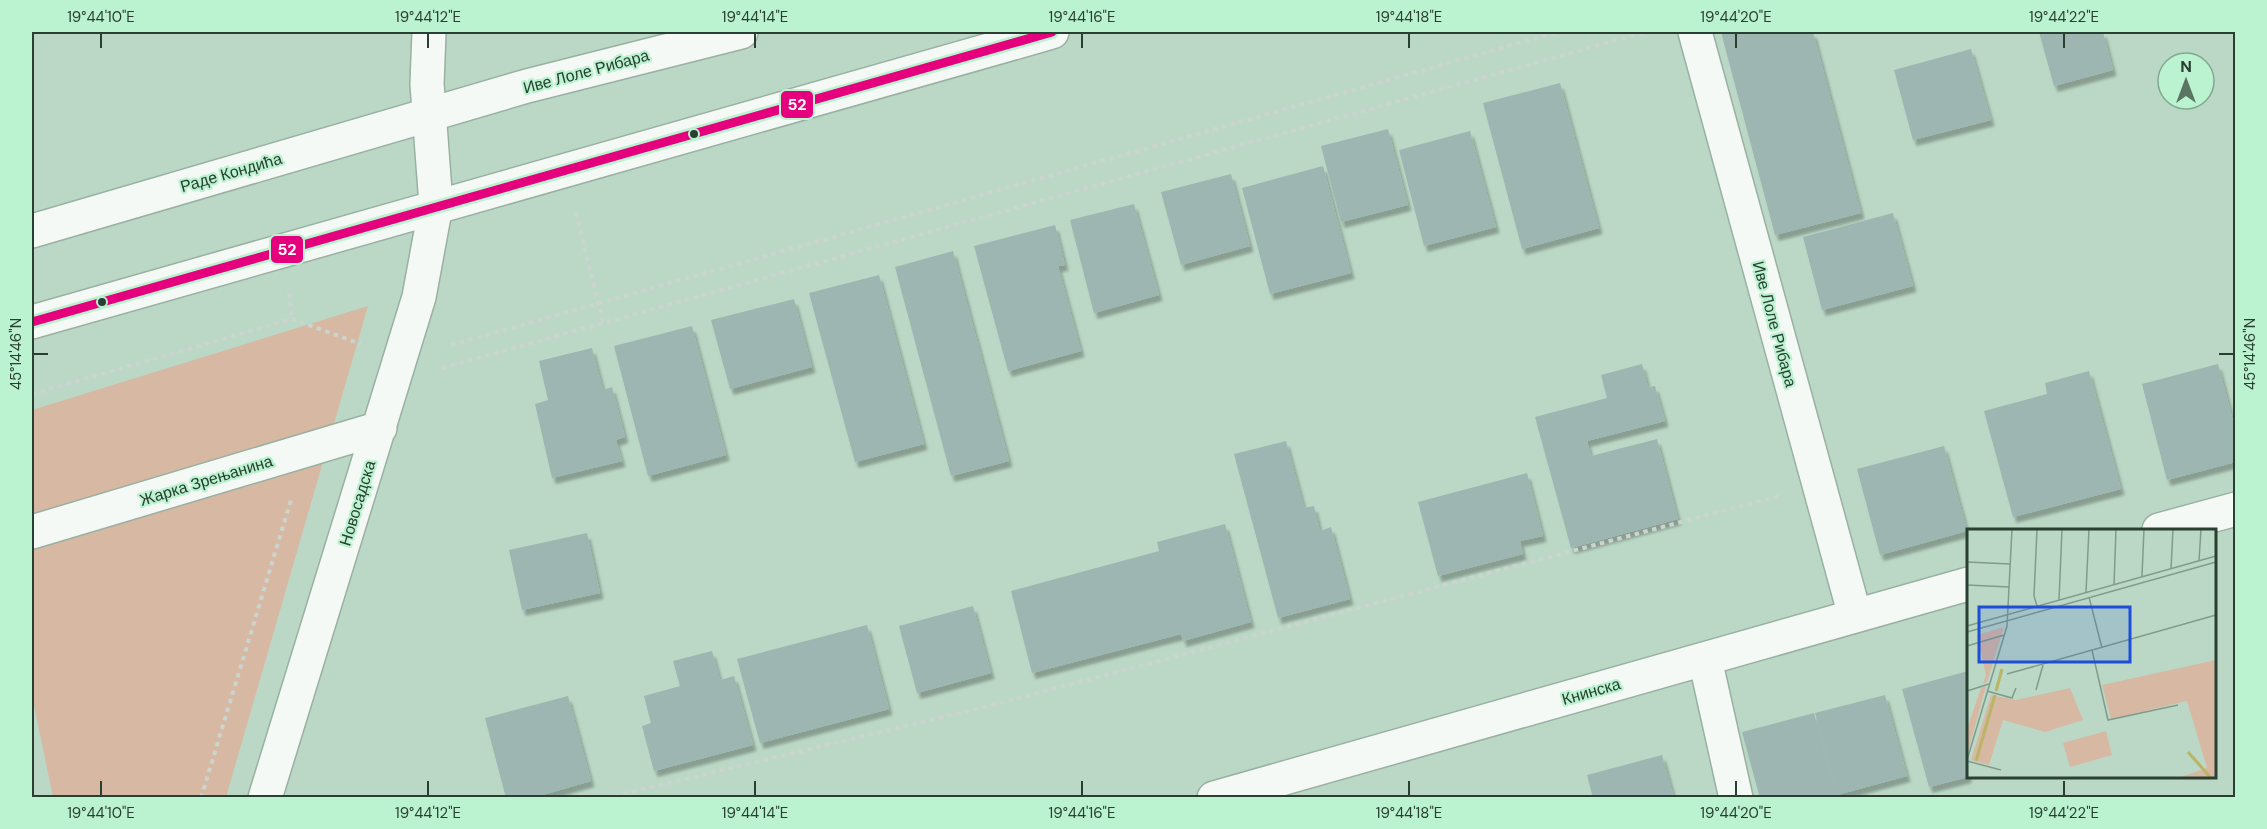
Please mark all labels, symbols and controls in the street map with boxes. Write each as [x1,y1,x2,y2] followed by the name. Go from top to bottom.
[67,7,135,27] text: 19°44'10"E
[395,7,461,27] text: 19°44'12"E
[722,7,788,27] text: 19°44'14"E
[1049,7,1115,27] text: 19°44'16"E
[1376,7,1442,27] text: 19°44'18"E
[1700,7,1772,27] text: 19°44'20"E
[2029,7,2099,27] text: 19°44'22"E
[521,45,652,98] street label: Иве Лоле Рибара
[2156,51,2216,111] north arrow
[2180,56,2192,77] text: N
[780,90,814,119] line badge: 52
[787,94,807,115] text: 52
[688,128,700,140] unlabelled marker
[178,148,284,197] street label: Раде Кондића
[270,235,304,264] line badge: 52
[277,239,297,260] text: 52
[1748,259,1801,390] street label: Иве Лоле Рибара
[96,296,108,308] unlabelled marker
[6,318,26,390] text: 45°14'46"N
[2240,318,2260,390] text: 45°14'46"N
[137,450,275,511] street label: Жарка Зрењанина
[335,458,380,548] street label: Новосадска
[1967,529,2216,778] inset map
[1559,673,1623,710] street label: Книнска
[67,803,135,823] text: 19°44'10"E
[395,803,461,823] text: 19°44'12"E
[722,803,788,823] text: 19°44'14"E
[1049,803,1115,823] text: 19°44'16"E
[1376,803,1442,823] text: 19°44'18"E
[1700,803,1772,823] text: 19°44'20"E
[2029,803,2099,823] text: 19°44'22"E

